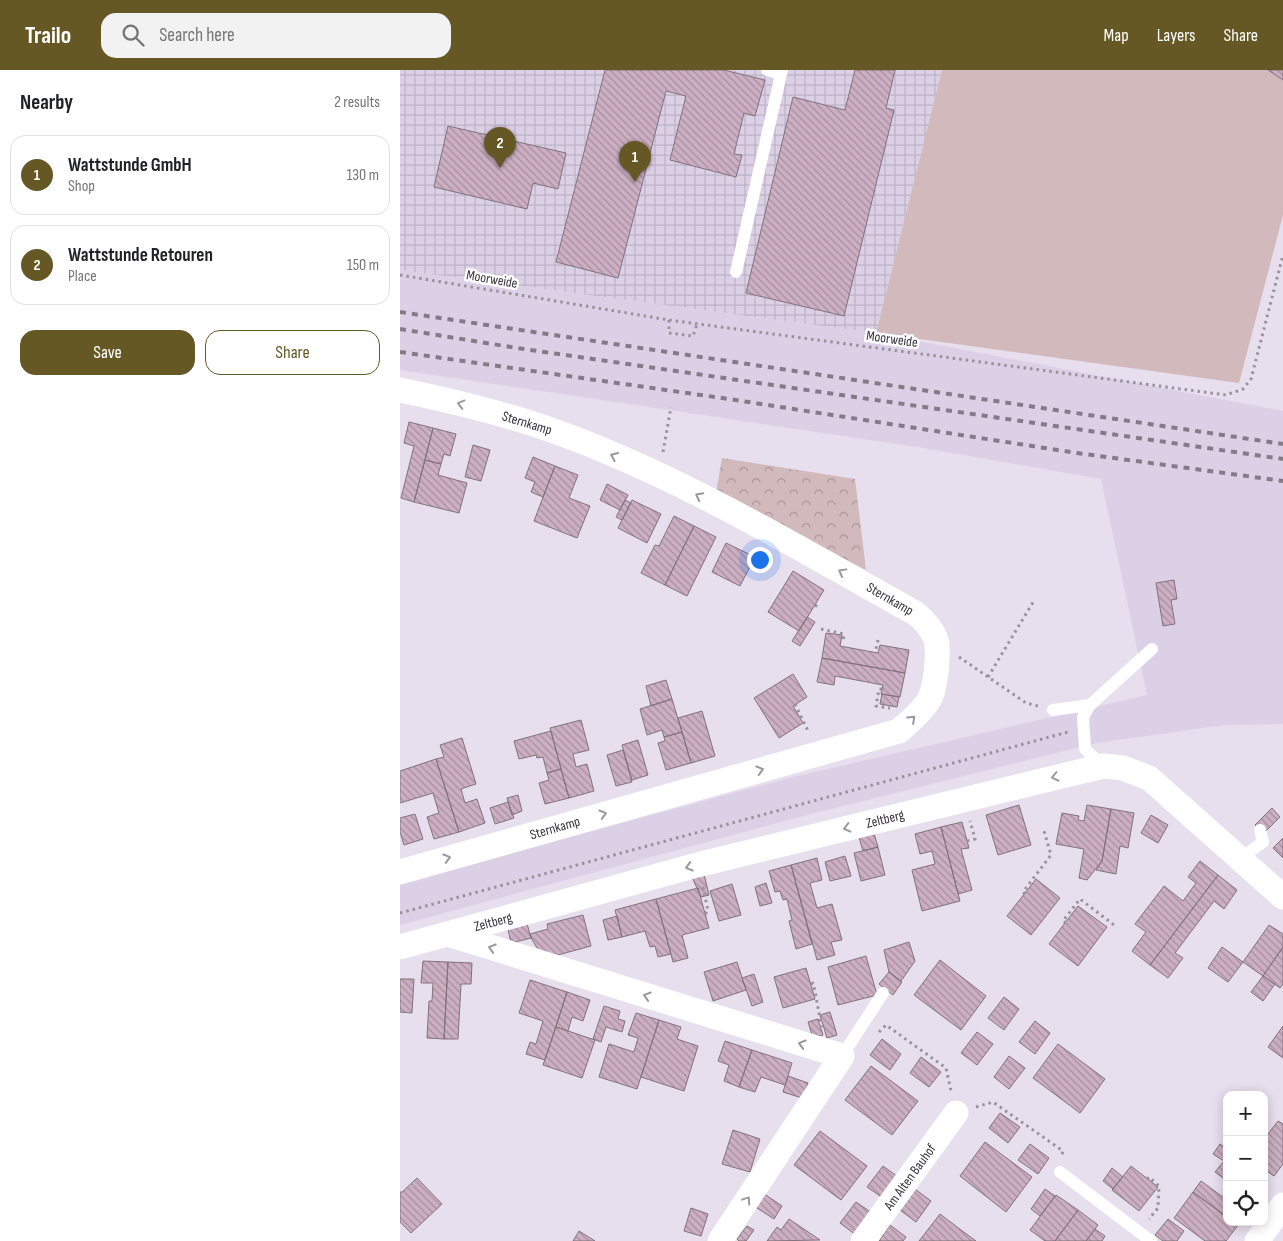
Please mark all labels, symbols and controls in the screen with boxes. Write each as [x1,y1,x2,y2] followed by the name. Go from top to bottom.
[101,13,451,58] search box
[25,21,71,50] text: Trailo
[119,21,147,49] icon: search
[159,24,235,47] text: Search here
[1104,25,1129,46] text: Map
[1157,25,1196,46] text: Layers
[1224,25,1258,46] text: Share
[20,90,73,115] text: Nearby
[334,93,380,112] text: 2 results
[484,127,516,168] pin: 2
[619,141,651,182] pin: 1
[68,154,192,177] text: Wattstunde GmbH
[34,166,40,185] text: 1
[347,166,379,185] text: 130 m
[68,177,95,196] text: Shop
[68,244,213,267] text: Wattstunde Retouren
[33,256,41,275] text: 2
[347,256,379,275] text: 150 m
[465,266,519,292] street label: Moorweide
[68,267,97,286] text: Place
[865,327,919,351] street label: Moorweide
[20,330,195,375] button: Save
[205,330,380,375] button: Share
[457,399,465,409] one-way arrow
[500,407,554,439] street label: Sternkamp
[610,452,619,463] one-way arrow
[695,492,704,502] one-way arrow
[747,547,773,573] your location
[839,569,848,579] one-way arrow
[864,579,917,619] street label: Sternkamp
[907,716,916,725] one-way arrow
[755,765,764,776] one-way arrow
[1051,771,1060,782] one-way arrow
[864,806,906,832] street label: Zeltberg
[599,810,607,820] one-way arrow
[528,813,582,843] street label: Sternkamp
[842,822,851,833] one-way arrow
[442,854,450,864] one-way arrow
[685,862,693,872] one-way arrow
[472,909,514,935] street label: Zeltberg
[488,943,496,953] one-way arrow
[643,991,652,1001] one-way arrow
[798,1039,807,1049] one-way arrow
[1223,1091,1268,1226] map controls
[1223,1091,1268,1136] button: +
[1223,1136,1268,1181] button: −
[880,1140,940,1214] street label: Am Alten Bauhof
[1223,1181,1268,1226] button: locate
[741,1197,750,1206] one-way arrow

